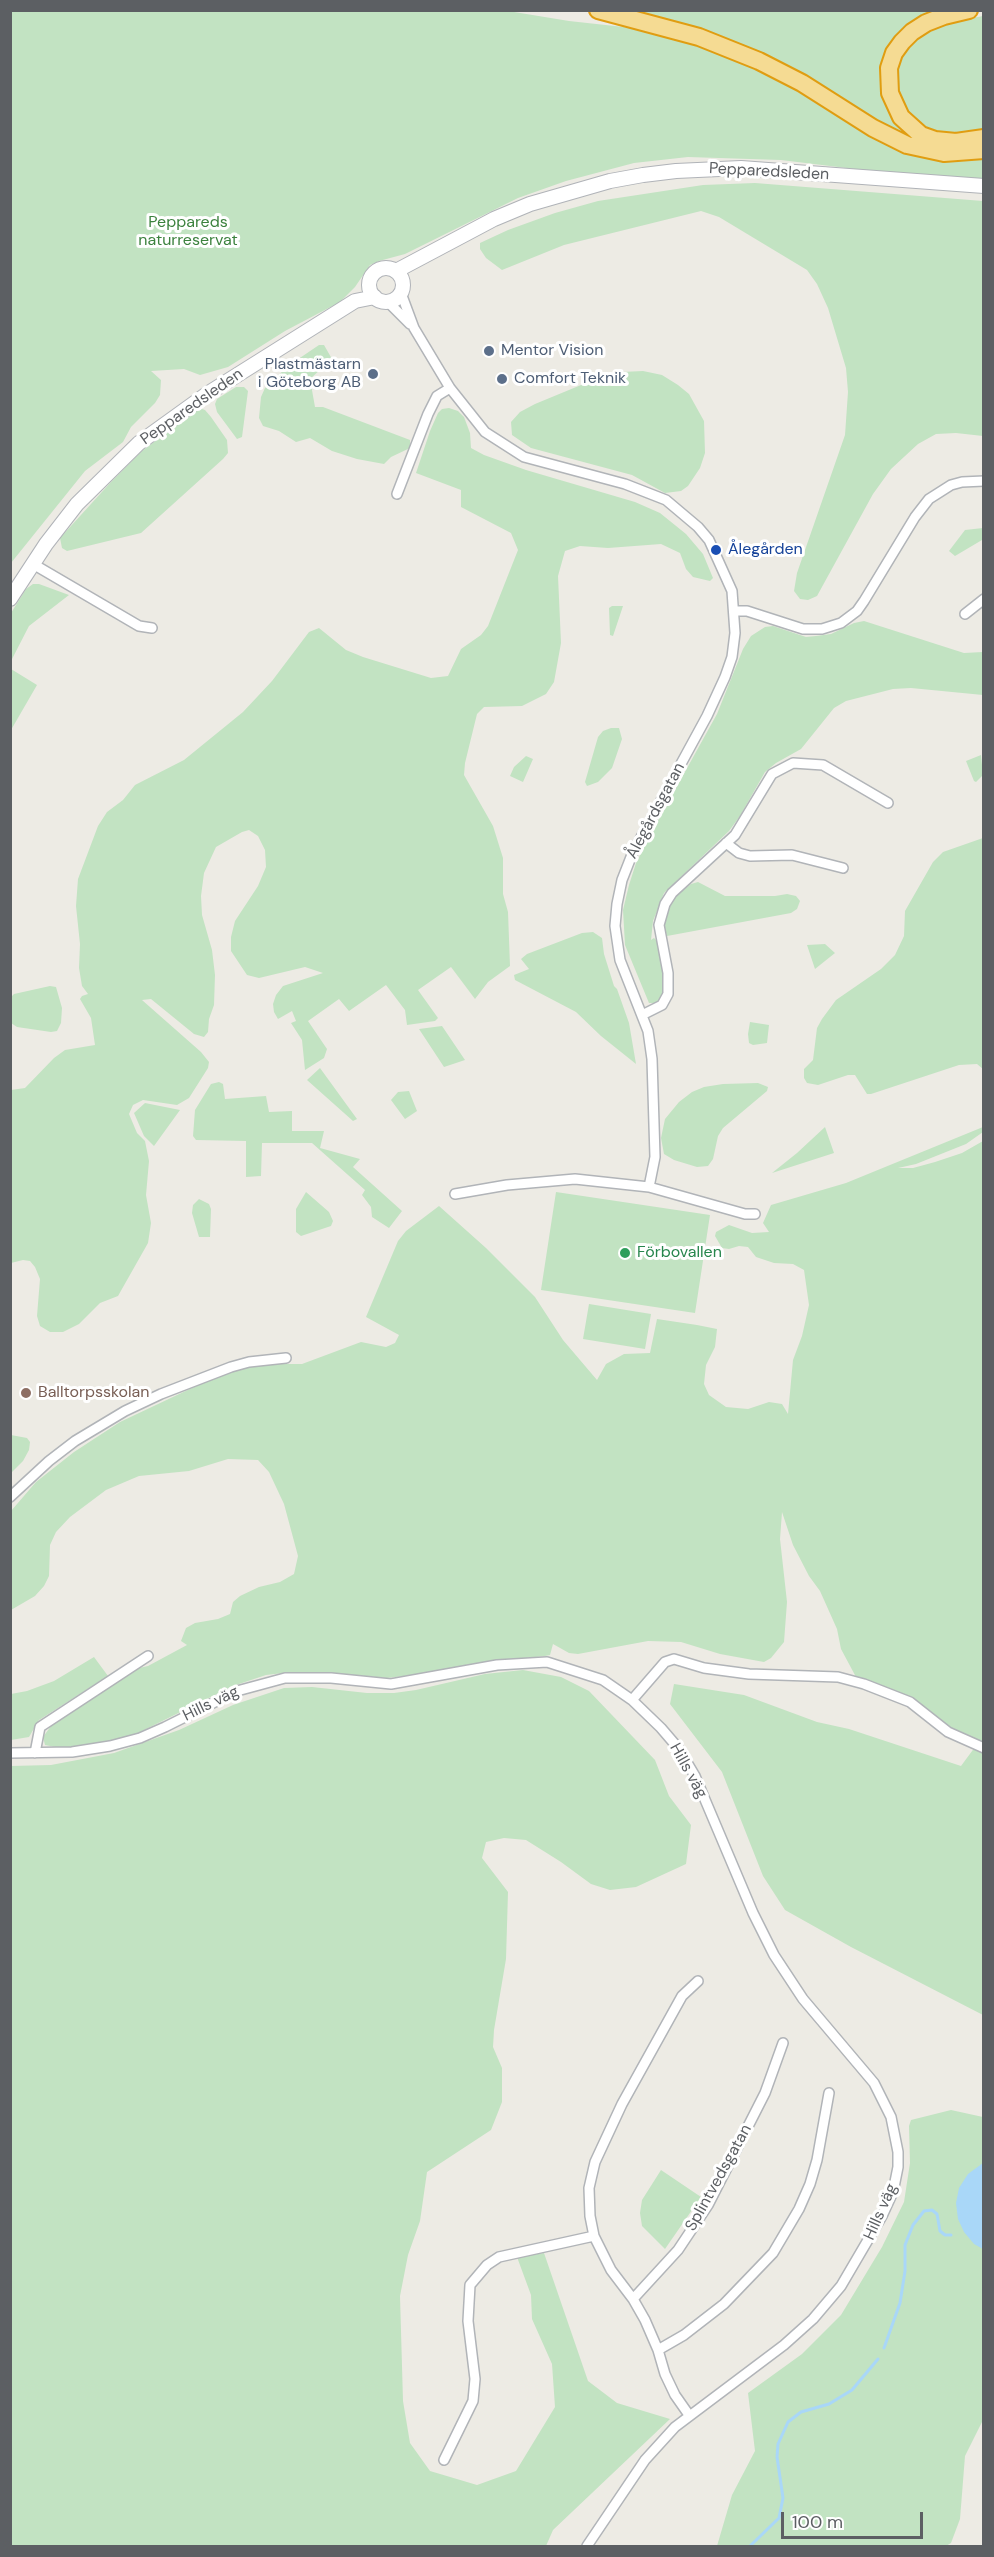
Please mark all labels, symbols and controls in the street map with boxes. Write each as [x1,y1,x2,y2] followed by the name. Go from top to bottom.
[708,159,830,185] street label: Pepparedsleden
[138,213,238,251] park label: Peppareds naturreservat
[501,341,604,361] place label: Mentor Vision
[482,344,496,358] marker: Mentor Vision
[258,355,361,393] place label: Plastmästarn i Göteborg AB
[137,365,247,449] street label: Pepparedsleden
[366,367,380,381] marker: Plastmästarn i Göteborg AB
[514,369,626,389] place label: Comfort Teknik
[495,372,509,386] marker: Comfort Teknik
[728,540,803,560] place label: Ålegården
[709,543,723,557] marker: Ålegården
[623,760,689,862] street label: Ålegårdsgatan
[637,1243,722,1263] place label: Förbovallen
[618,1246,632,1260] marker: Förbovallen
[38,1383,149,1403] place label: Balltorpsskolan
[19,1386,33,1400] marker: Balltorpsskolan
[180,1682,242,1726] street label: Hills väg
[665,1740,711,1802] street label: Hills väg
[682,2121,756,2235] street label: Splintvedsgatan
[860,2181,902,2243] street label: Hills väg
[784,2500,926,2538] scale bar
[792,2510,843,2534] text: 100 m

